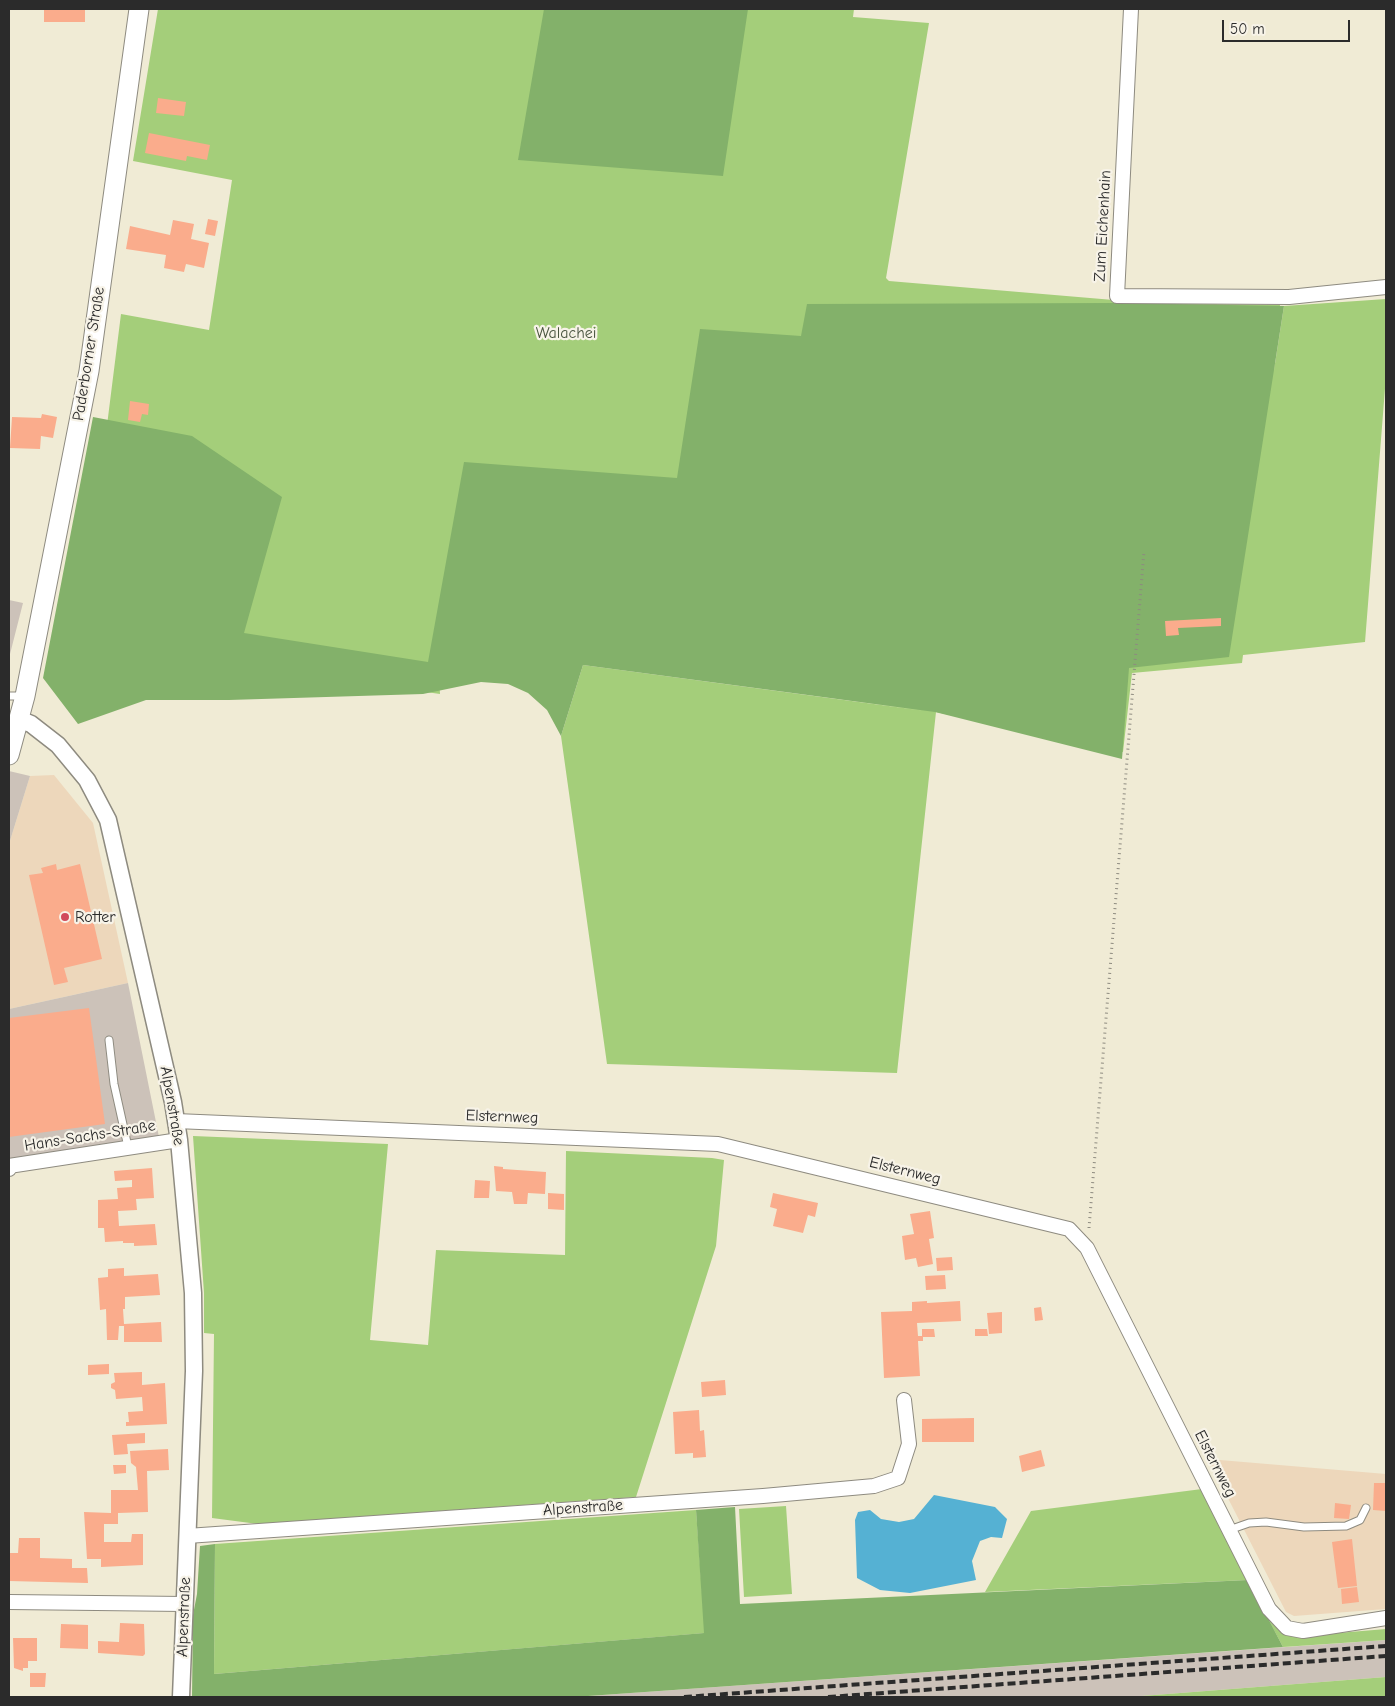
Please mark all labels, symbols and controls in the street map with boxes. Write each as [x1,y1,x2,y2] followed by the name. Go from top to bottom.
[1225,10,1352,42] scale bar
[1230,20,1265,38] text: 50 m
[1090,170,1116,282] street label: Zum Eichenhain
[69,286,109,422] street label: Paderborner Straße
[536,323,596,343] park label: Walachei
[75,907,116,927] place label: Rotter
[59,911,71,923] marker: Rotter
[156,1065,188,1147] street label: Alpenstraße
[465,1106,539,1128] street label: Elsternweg
[23,1116,157,1156] street label: Hans-Sachs-Straße
[867,1153,943,1189] street label: Elsternweg
[1190,1427,1240,1501] street label: Elsternweg
[542,1496,624,1520] street label: Alpenstraße
[173,1577,195,1657] street label: Alpenstraße

